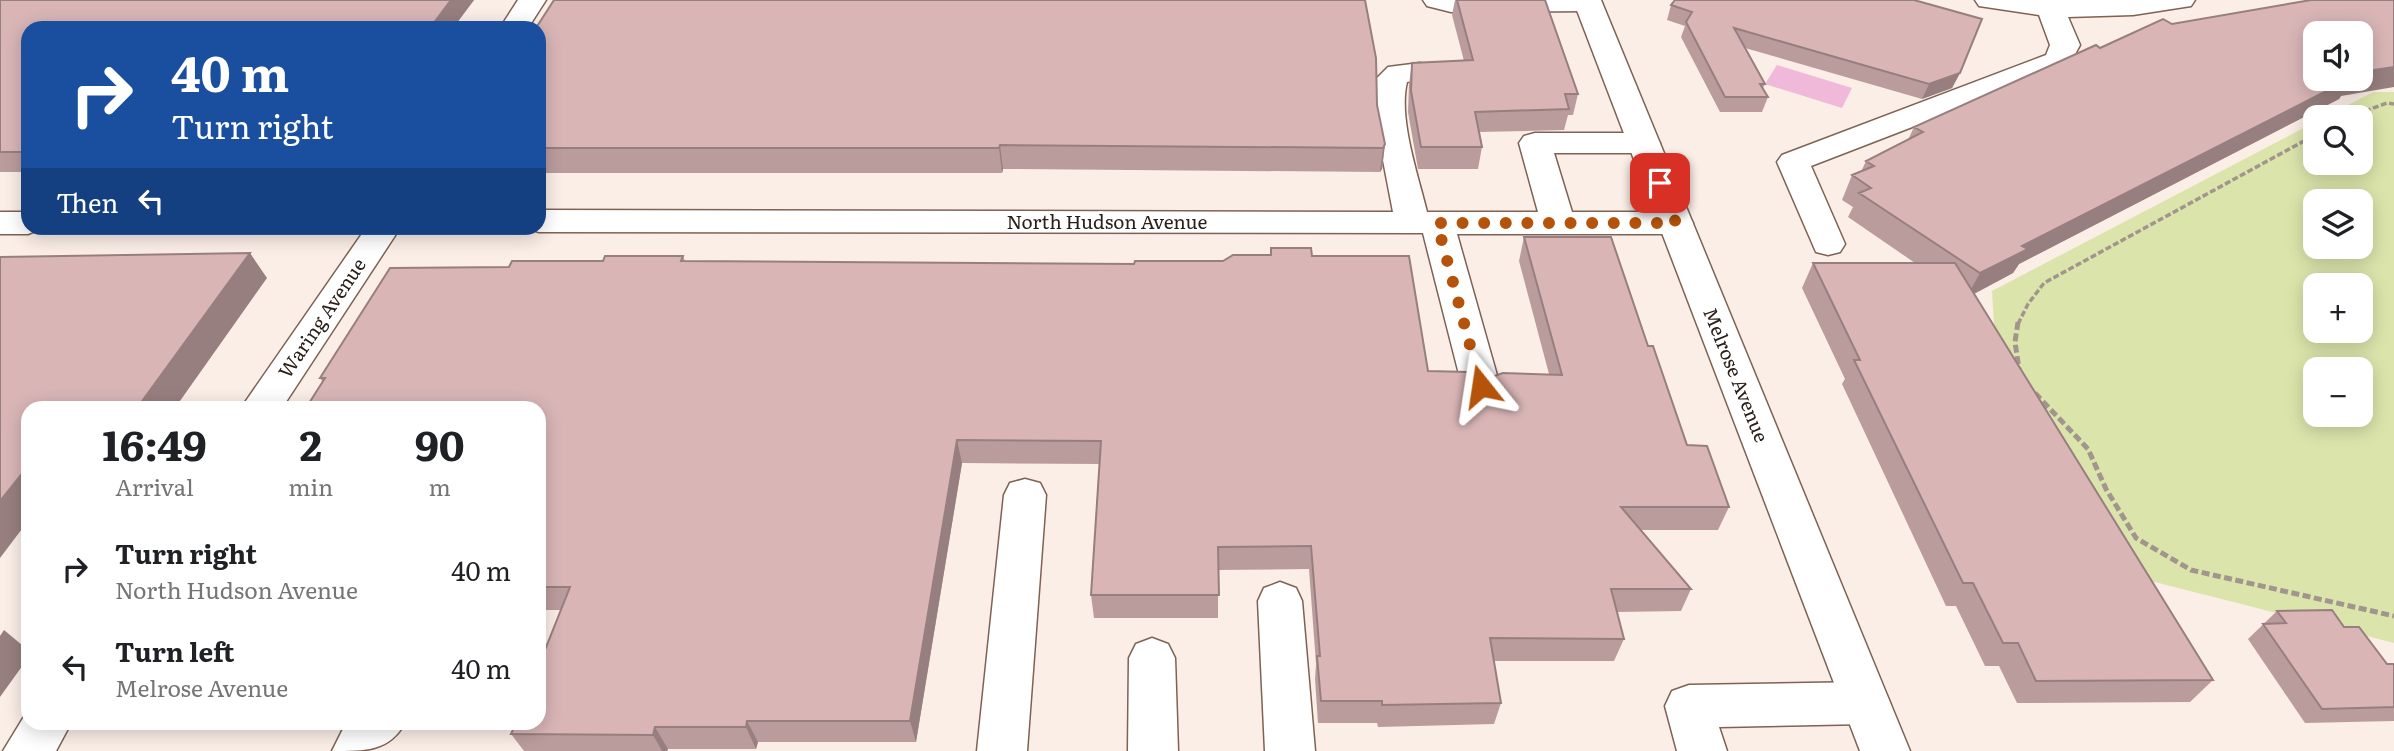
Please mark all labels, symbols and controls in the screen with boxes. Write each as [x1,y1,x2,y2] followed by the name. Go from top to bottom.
[2303,21,2373,427] map controls
[2303,21,2373,91] button: sound
[171,34,289,107] text: 40 m
[56,49,147,140] icon: right
[171,101,333,149] text: Turn right
[2303,105,2373,175] button: search
[1630,153,1690,213] pin
[1641,164,1679,202] icon: arrive
[56,182,118,221] text: Then
[132,182,170,220] icon: left
[2303,189,2373,259] button: layers
[1007,207,1208,235] street label: North Hudson Avenue
[271,252,372,383] street label: Waring Avenue
[2303,273,2373,343] button: +
[1697,303,1777,446] street label: Melrose Avenue
[1444,349,1518,423] position arrow
[2303,357,2373,427] button: −
[102,412,207,474] text: 16:49
[299,412,322,474] text: 2
[415,412,465,474] text: 90
[115,469,194,503] text: Arrival
[288,469,333,503] text: min
[429,469,451,503] text: m
[115,533,257,572] text: Turn right
[56,550,94,588] icon: right
[451,550,511,589] text: 40 m
[115,572,358,606] text: North Hudson Avenue
[115,631,234,670] text: Turn left
[56,648,94,686] icon: left
[451,648,511,687] text: 40 m
[115,670,288,704] text: Melrose Avenue

